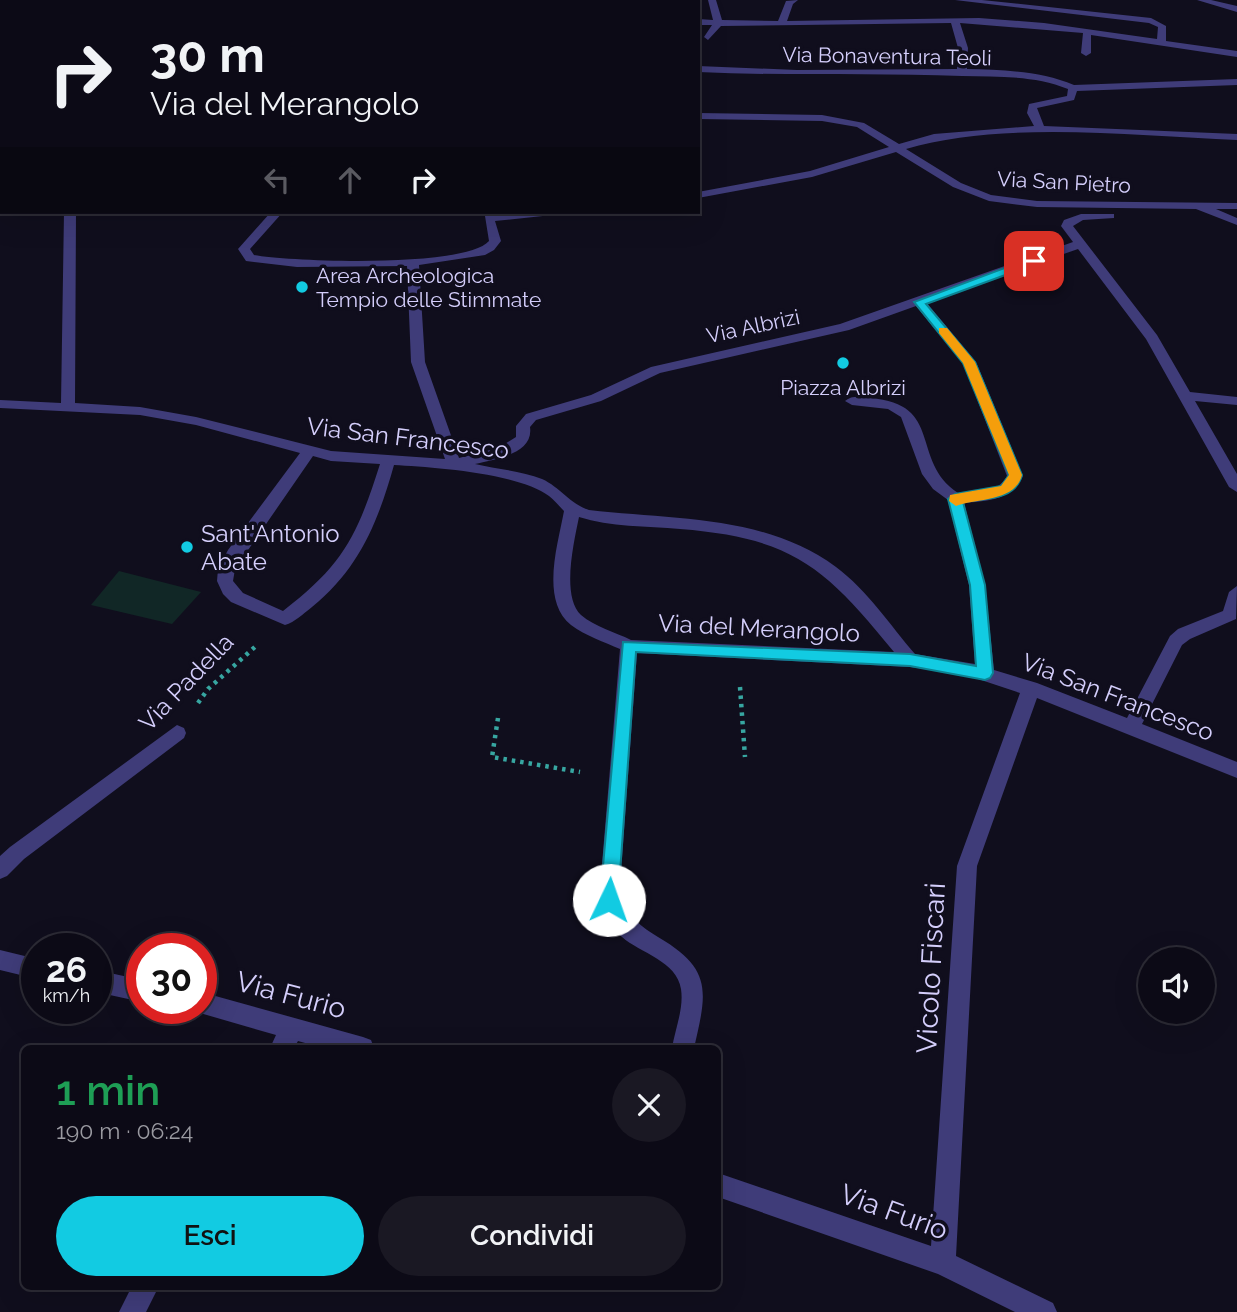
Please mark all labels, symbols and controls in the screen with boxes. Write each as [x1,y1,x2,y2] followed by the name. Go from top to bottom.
[150,26,265,83] text: 30 m
[35,28,126,119] icon: right
[782,42,992,70] street label: Via Bonaventura Teoli
[150,85,419,122] text: Via del Merangolo
[258,161,296,199] icon: left
[331,161,369,199] icon: ahead
[404,161,442,199] icon: right
[997,166,1131,198] street label: Via San Pietro
[1004,231,1064,291] pin
[1015,242,1053,280] icon: arrive
[316,263,541,312] place label: Area Archeologica Tempio delle Stimmate
[294,279,310,295] marker: Area Archeologica Tempio delle Stimmate
[704,304,802,348] street label: Via Albrizi
[835,355,851,371] marker: Piazza Albrizi
[780,375,906,400] place label: Piazza Albrizi
[305,411,511,465] street label: Via San Francesco
[201,519,339,576] place label: Sant'Antonio Abate
[179,539,195,555] marker: Sant'Antonio Abate
[657,608,861,648] street label: Via del Merangolo
[133,627,239,737] street label: Via Padella
[1018,647,1218,747] street label: Via San Francesco
[572,863,646,937] position arrow
[910,882,952,1054] street label: Vicolo Fiscari
[126,933,217,1024] speed limit sign: 30
[1138,947,1215,1024] map controls
[1138,947,1215,1024] button: sound
[46,949,87,990] text: 26
[232,965,350,1025] street label: Via Furio
[43,985,90,1006] text: km/h
[56,1066,160,1115] text: 1 min
[612,1068,686,1142] button: close
[56,1117,193,1144] text: 190 m · 06:24
[836,1177,952,1247] street label: Via Furio
[56,1196,364,1276] button: Esci
[378,1196,686,1276] button: Condividi

